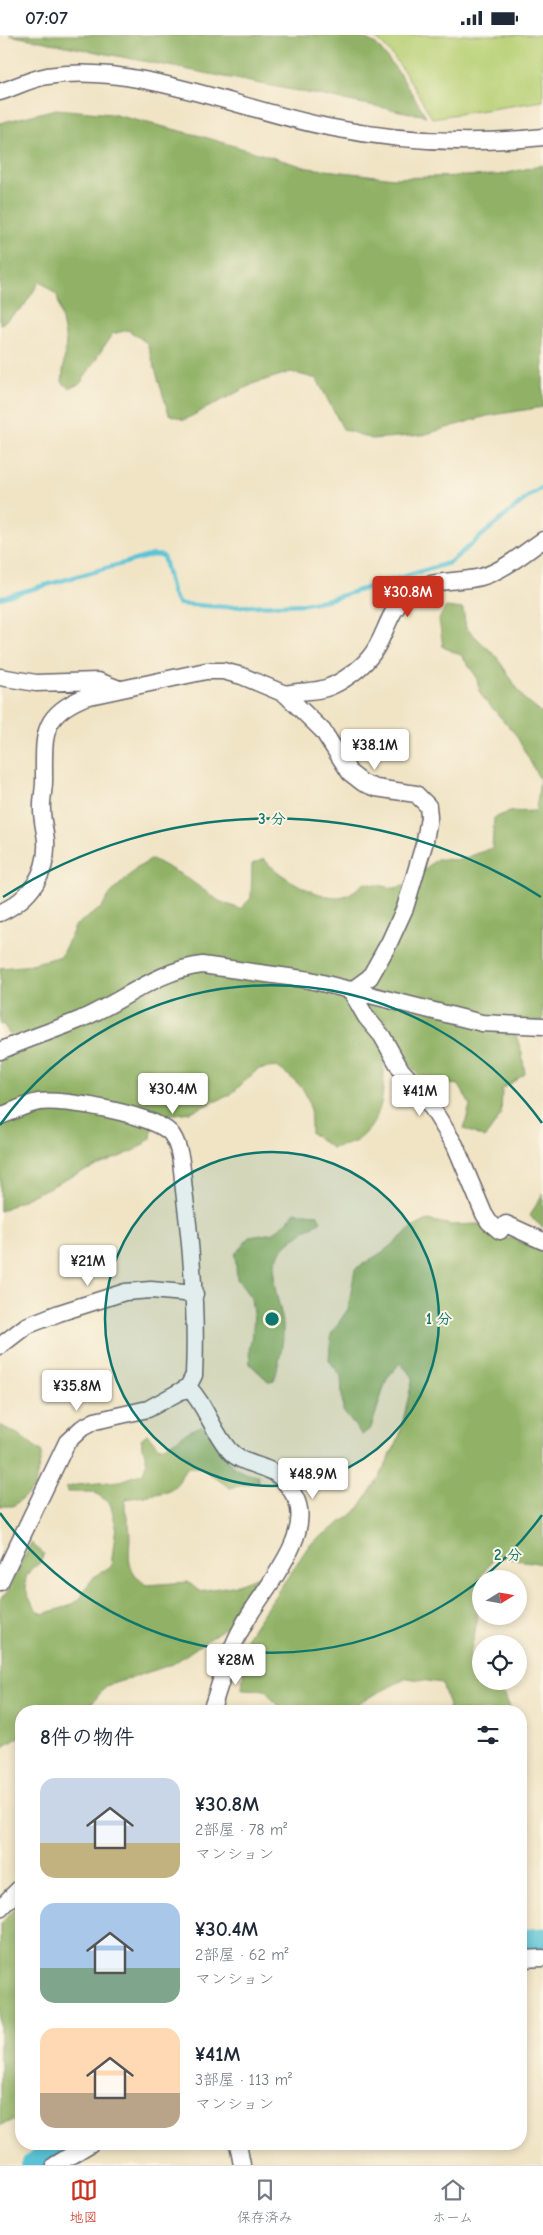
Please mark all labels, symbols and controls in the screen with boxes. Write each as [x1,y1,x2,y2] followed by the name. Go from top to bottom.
[25,7,68,29] text: 07:07
[367,575,449,618] pin: ¥30.8M
[384,583,432,601] text: ¥30.8M
[334,729,416,771] pin: ¥38.1M
[352,736,398,754] text: ¥38.1M
[258,810,286,828] text: 3 分
[132,1073,214,1115] pin: ¥30.4M
[390,1075,450,1117] pin: ¥41M
[149,1080,197,1098] text: ¥30.4M
[403,1082,437,1100] text: ¥41M
[58,1245,118,1287] pin: ¥21M
[70,1252,106,1270] text: ¥21M
[263,1310,281,1328] centre of rings
[426,1310,452,1328] text: 1 分
[36,1369,118,1412] pin: ¥35.8M
[53,1377,101,1395] text: ¥35.8M
[272,1457,354,1500] pin: ¥48.9M
[289,1465,337,1483] text: ¥48.9M
[494,1546,522,1564] text: 2 分
[472,1570,528,1625] north arrow
[472,1570,527,1690] map controls
[472,1635,527,1690] button: locate
[206,1643,266,1686] pin: ¥28M
[218,1651,254,1669] text: ¥28M
[474,1721,502,1749] icon: filters
[40,1725,135,1749] text: 8件の物件
[195,1792,259,1816] text: ¥30.8M
[80,1798,140,1858] icon: home
[195,1821,287,1839] text: 2部屋 · 78 m²
[195,1845,274,1863] text: マンション
[195,1917,258,1941] text: ¥30.4M
[80,1923,140,1983] icon: home
[195,1946,288,1964] text: 2部屋 · 62 m²
[195,1970,274,1988] text: マンション
[195,2042,240,2066] text: ¥41M
[80,2048,140,2108] icon: home
[195,2071,292,2089] text: 3部屋 · 113 m²
[195,2095,274,2113] text: マンション
[70,2176,98,2226] tab: 地図
[237,2176,293,2226] tab: 保存済み
[432,2176,473,2226] tab: ホーム

